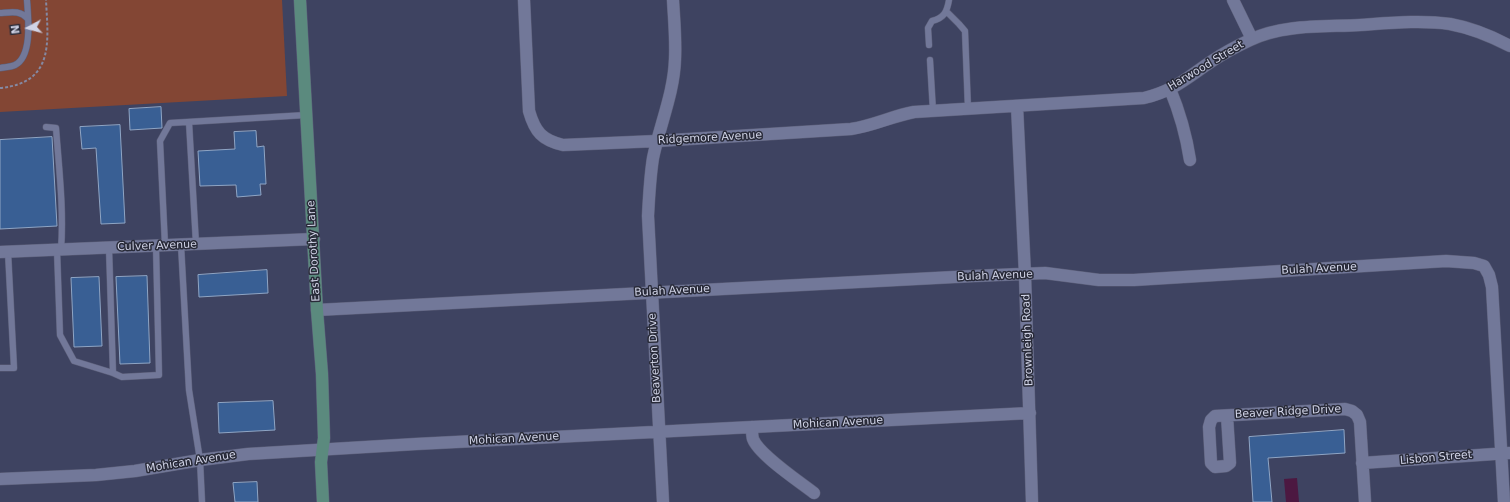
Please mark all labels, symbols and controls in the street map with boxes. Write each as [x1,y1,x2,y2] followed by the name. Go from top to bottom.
[8,8,48,48] north arrow
[9,24,23,35] text: N
[1166,38,1246,94] street label: Harwood Street
[658,129,762,147] street label: Ridgemore Avenue
[305,200,323,302] street label: East Dorothy Lane
[117,238,197,254] street label: Culver Avenue
[1281,260,1357,278] street label: Bulah Avenue
[957,268,1033,284] street label: Bulah Avenue
[634,282,710,300] street label: Bulah Avenue
[1020,294,1036,386] street label: Brownleigh Road
[646,313,664,403] street label: Beaverton Drive
[1234,403,1342,421] street label: Beaver Ridge Drive
[793,414,883,432] street label: Mohican Avenue
[469,430,559,448] street label: Mohican Avenue
[145,448,237,476] street label: Mohican Avenue
[1399,448,1473,468] street label: Lisbon Street

